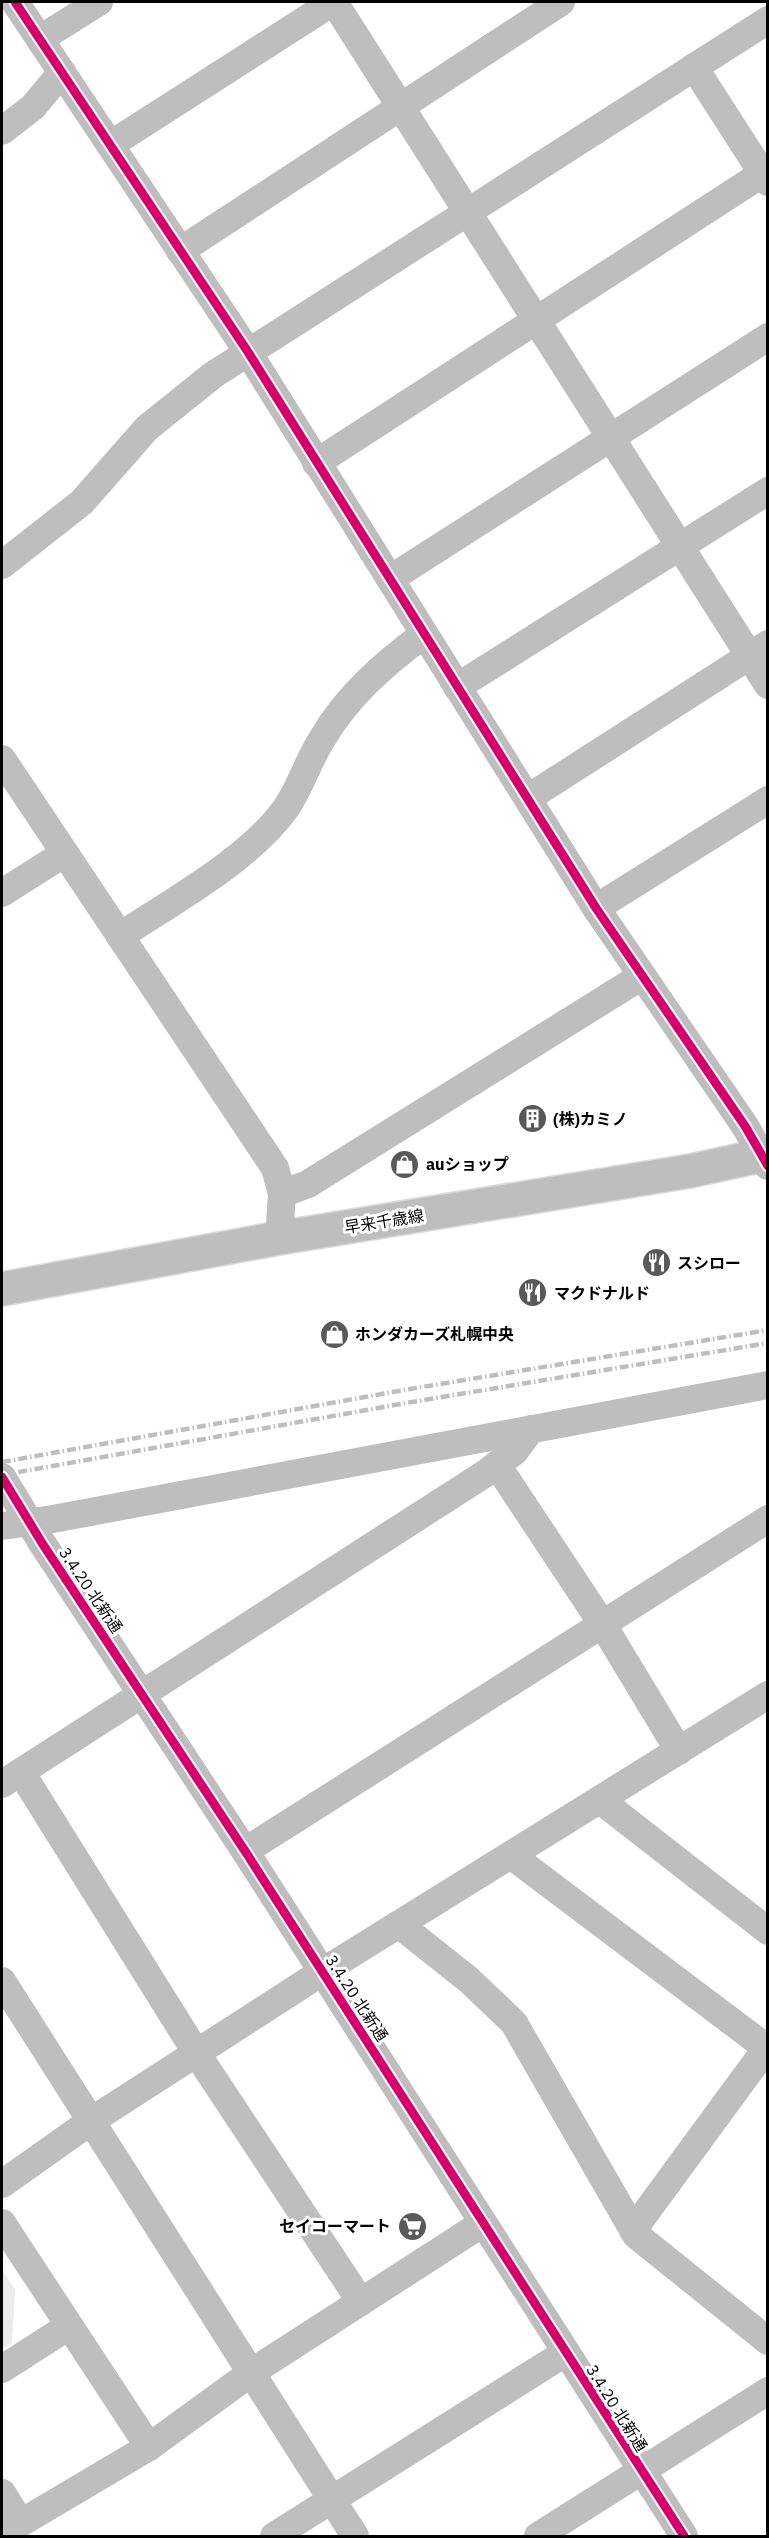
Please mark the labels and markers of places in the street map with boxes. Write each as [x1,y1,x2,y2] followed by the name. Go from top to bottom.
[516,1103,548,1135] building icon: (株)カミノ
[553,1109,628,1129] place label: (株)カミノ
[389,1148,421,1180] shop icon: auショップ
[426,1154,509,1174] place label: auショップ
[640,1247,672,1279] restaurant icon: スシロー
[677,1253,741,1273] place label: スシロー
[517,1277,549,1309] restaurant icon: マクドナルド
[554,1283,650,1303] place label: マクドナルド
[318,1318,350,1350] shop icon: ホンダカーズ札幌中央
[355,1324,514,1344] place label: ホンダカーズ札幌中央
[396,2210,428,2242] supermarket icon: セイコーマート
[279,2216,391,2236] place label: セイコーマート

